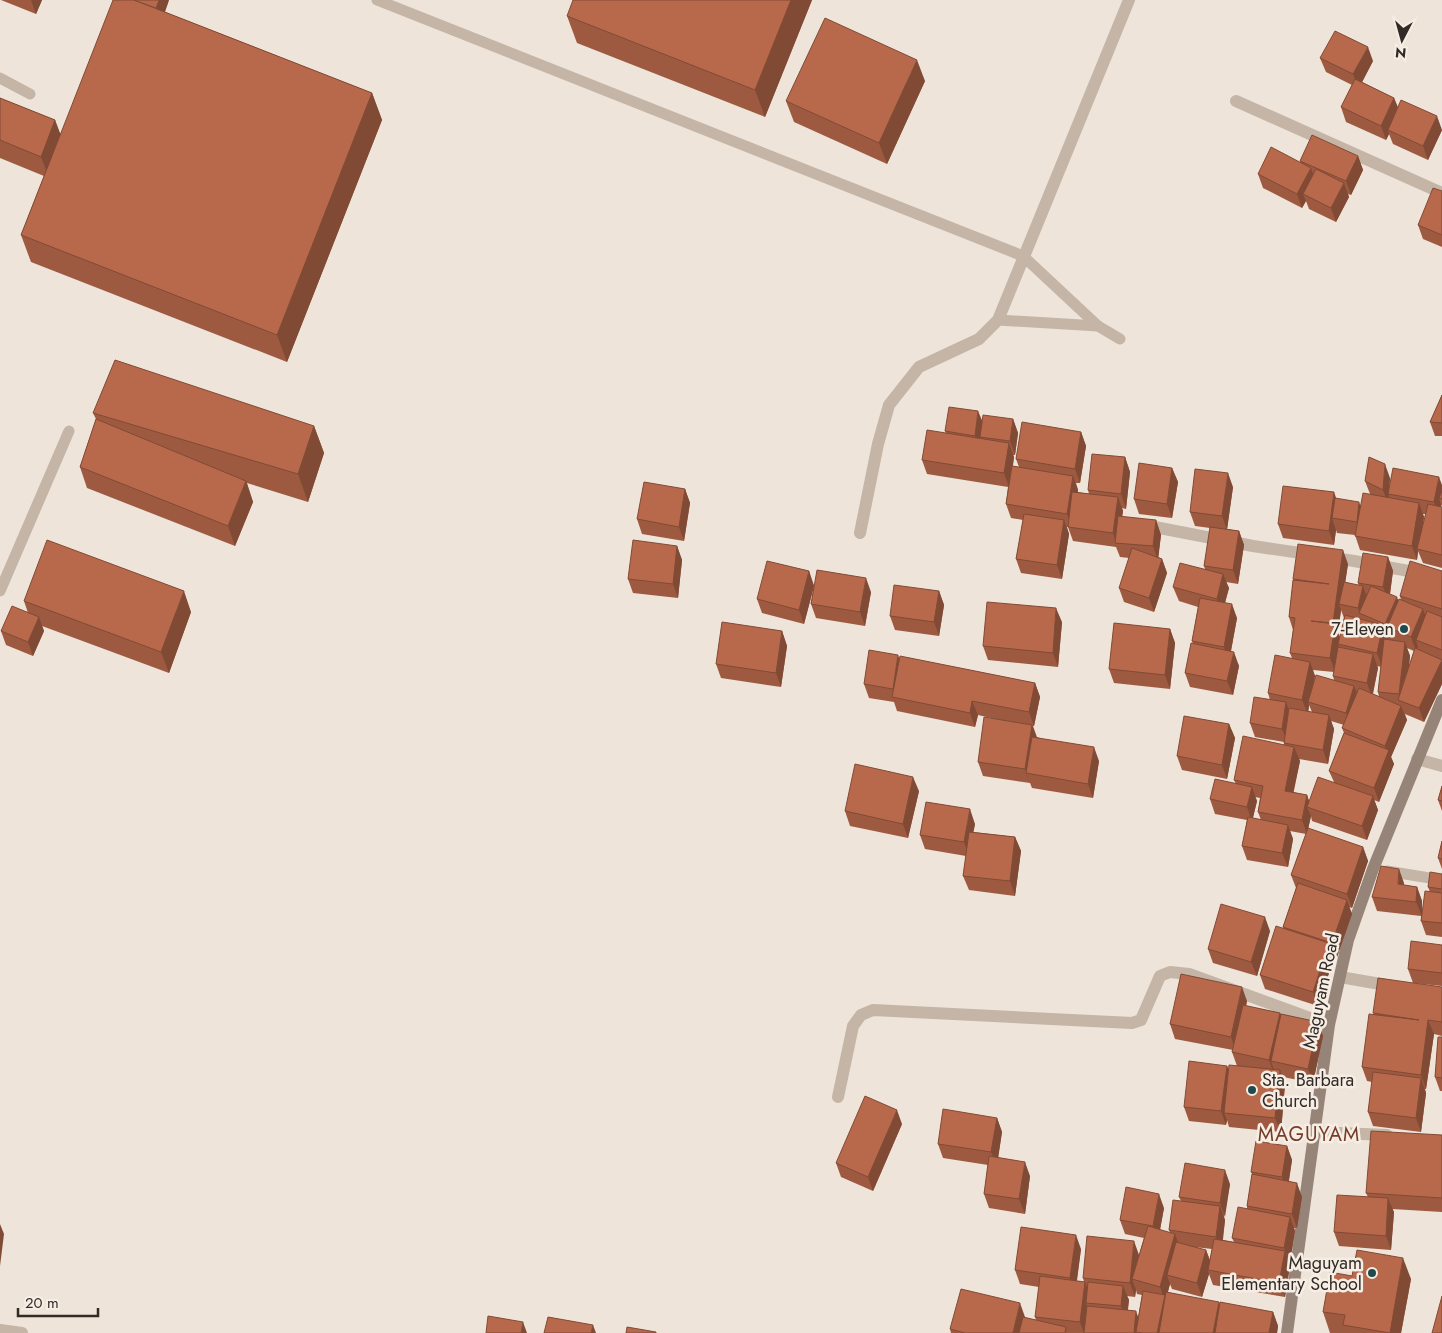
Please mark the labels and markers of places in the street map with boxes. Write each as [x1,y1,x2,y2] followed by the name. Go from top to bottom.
[1331,616,1394,642] place label: 7-Eleven
[1398,623,1410,635] marker: 7-Eleven
[1262,1067,1354,1114] place label: Sta. Barbara Church
[1246,1084,1258,1096] marker: Sta. Barbara Church
[1221,1250,1362,1297] place label: Maguyam Elementary School
[1366,1267,1378,1279] marker: Maguyam Elementary School

